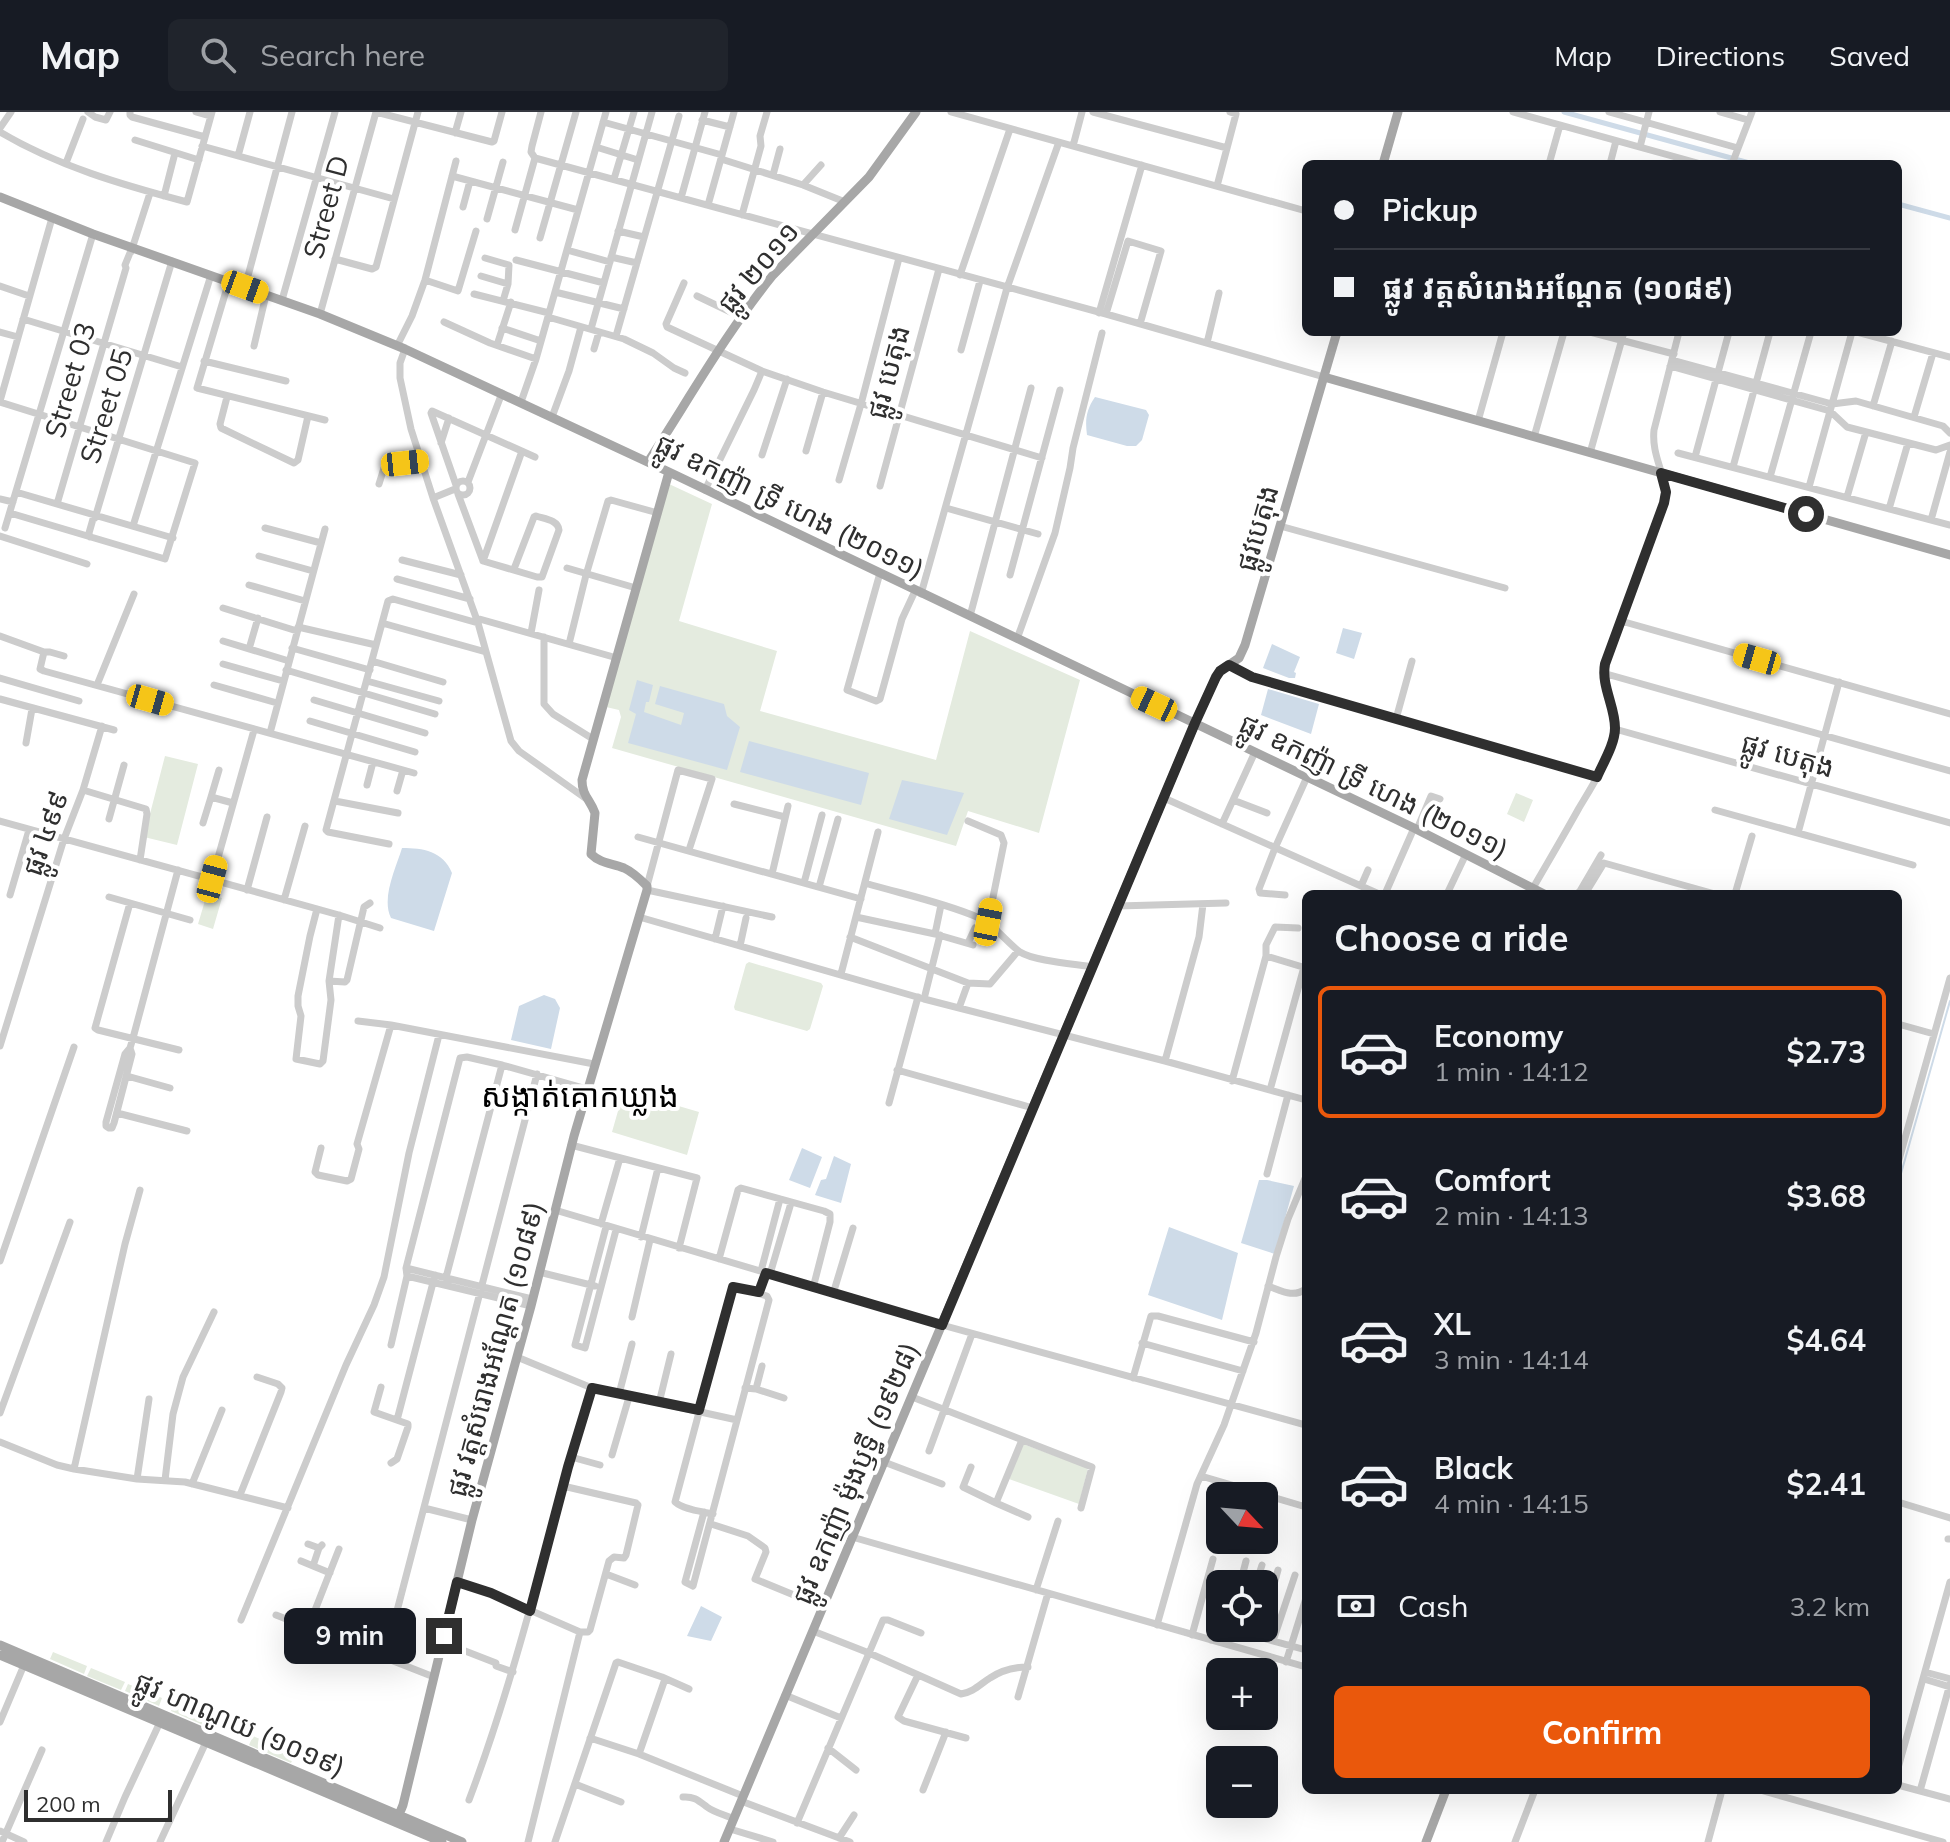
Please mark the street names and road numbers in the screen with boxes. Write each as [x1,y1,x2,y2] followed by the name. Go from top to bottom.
[295,151,356,262] street label: Street D
[709,214,812,325] street label: ផ្លូវ ២០១១
[36,318,103,442] street label: Street 03
[858,321,925,425] street label: ផ្លូវ បេតុង
[71,344,140,468] street label: Street 05
[646,425,931,593] street label: ផ្លូវ ឧកញ៉ា ទ្រី ហេង (២០១១)
[1228,481,1293,577] street label: ផ្លូវបេតុង
[1230,705,1515,873] street label: ផ្លូវ ឧកញ៉ា ទ្រី ហេង (២០១១)
[1735,725,1839,792] street label: ផ្លូវ បេតុង
[14,786,83,883] street label: ផ្លូវ ៤៩៩
[438,1197,559,1503] street label: ផ្លូវ វត្តសំរោងអណ្ដែត (១០៨៩)
[783,1336,933,1612] street label: ផ្លូវ ឧកញ៉ា ម៉ុងឫទ្ធី (១៩២៨)
[126,1663,351,1791] street label: ផ្លូវ ហាណូយ (១០១៩)

